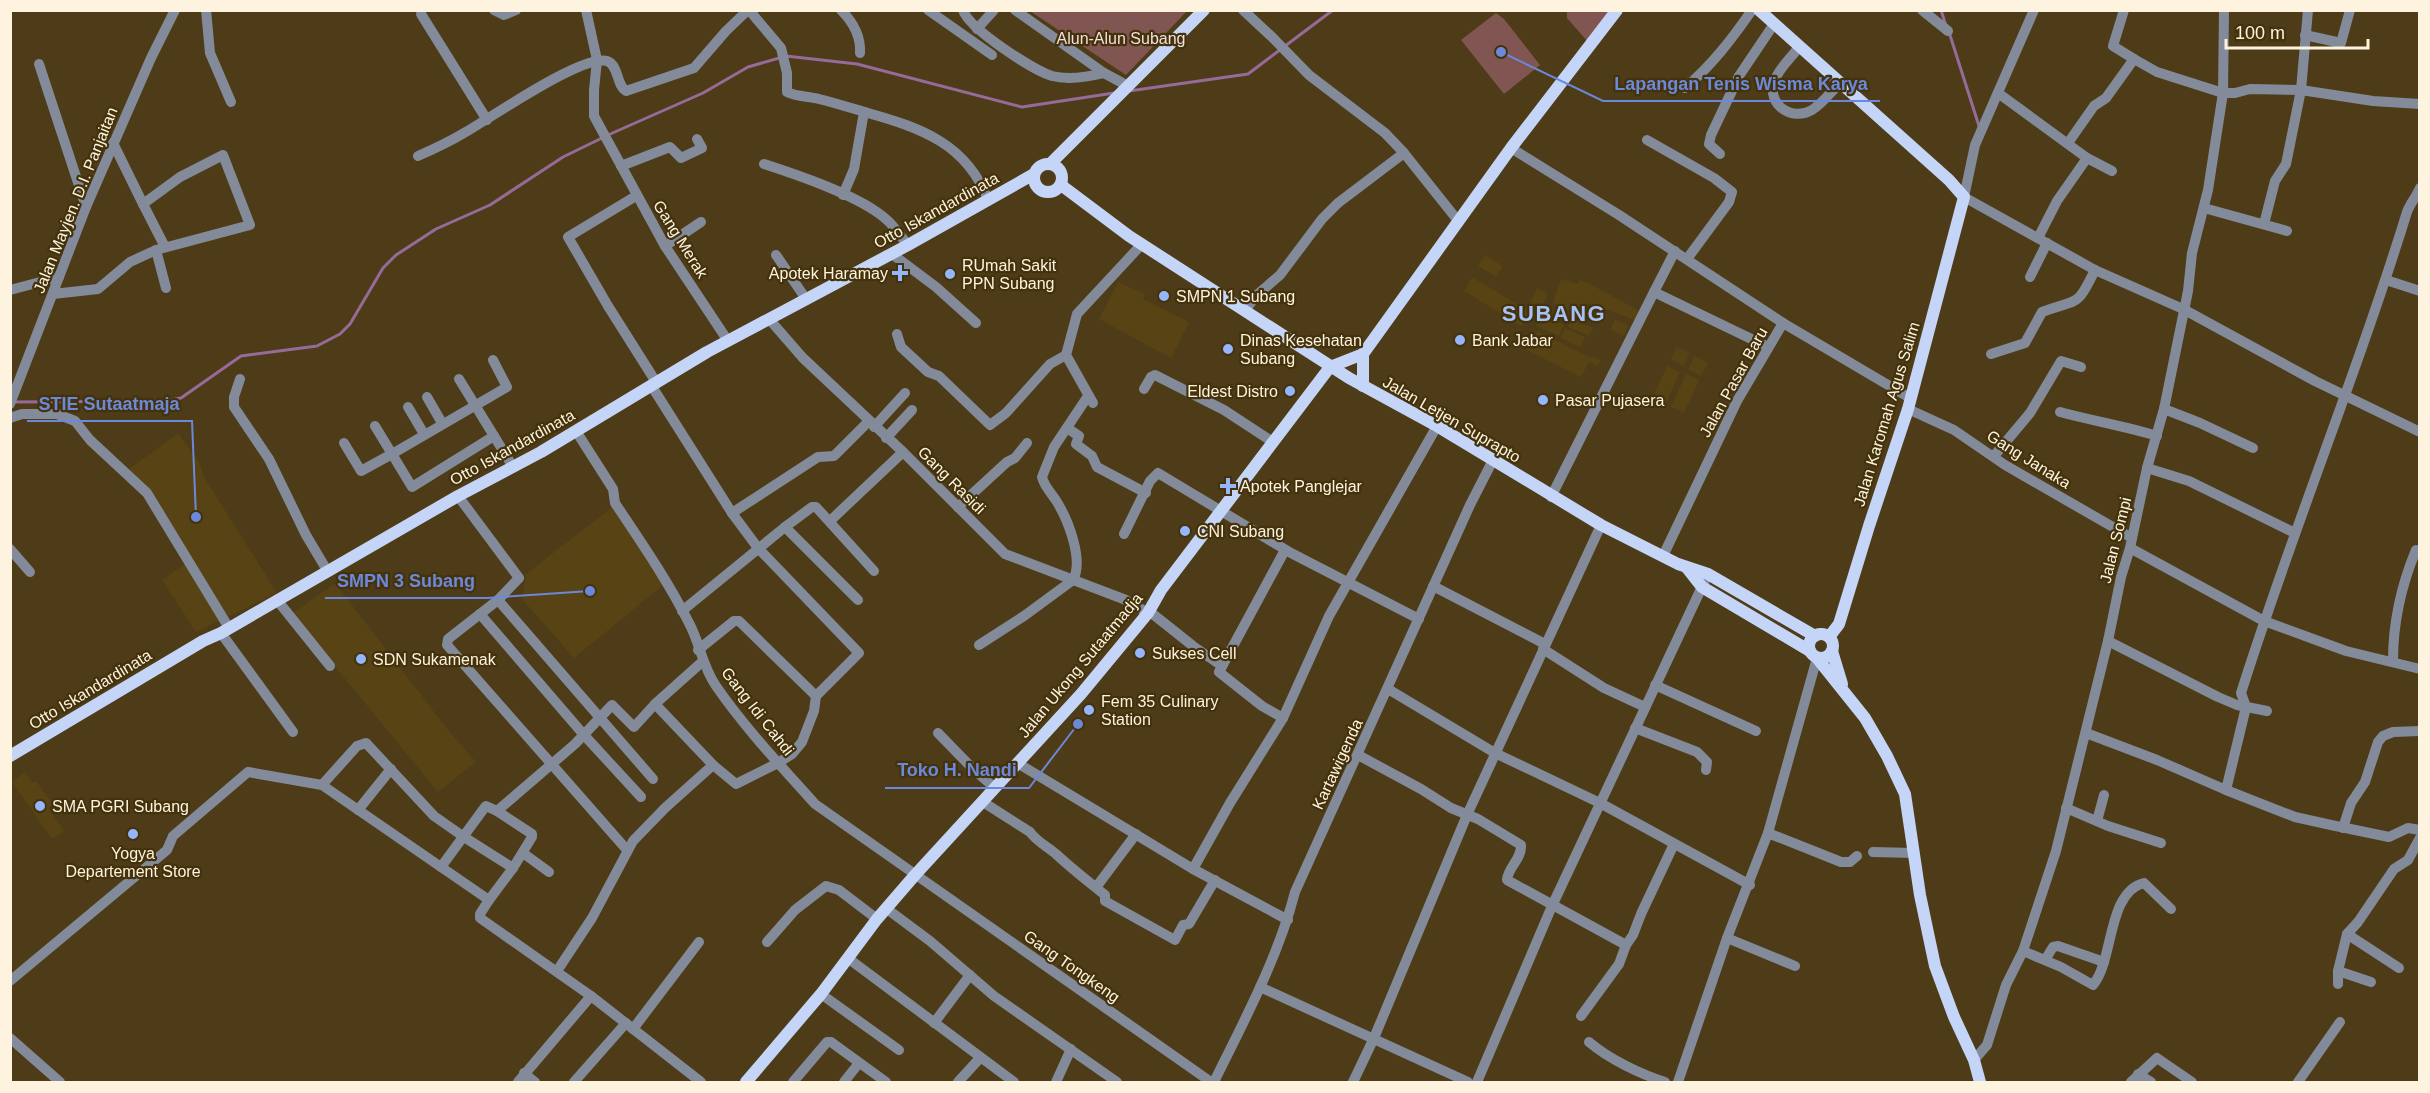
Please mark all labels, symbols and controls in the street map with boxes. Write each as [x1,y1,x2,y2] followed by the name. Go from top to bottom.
[2226,12,2368,50] scale bar
[2235,23,2285,43] text: 100 m
[1057,30,1185,47] park label: Alun-Alun Subang
[1603,65,1880,101] callout: Lapangan Tenis Wisma Karya
[1614,74,1869,94] text: Lapangan Tenis Wisma Karya
[30,105,121,296] street label: Jalan Mayjen. D.I. Panjaitan
[871,169,1002,252] street label: Otto Iskandardinata
[650,197,712,282] street label: Gang Merak
[962,257,1057,292] place label: RUmah Sakit PPN Subang
[769,265,888,282] place label: Apotek Haramay
[893,266,907,280] marker: Apotek Haramay
[943,267,957,281] marker: RUmah Sakit PPN Subang
[1176,288,1295,305] place label: SMPN 1 Subang
[1157,289,1171,303] marker: SMPN 1 Subang
[1502,301,1606,326] district label: SUBANG
[1850,320,1923,508] street label: Jalan Karomah Agus Salim
[1696,324,1771,440] street label: Jalan Pasar Baru
[1240,332,1362,367] place label: Dinas Kesehatan Subang
[1472,332,1554,349] place label: Bank Jabar
[1453,333,1467,347] marker: Bank Jabar
[1221,342,1235,356] marker: Dinas Kesehatan Subang
[1380,373,1523,466] street label: Jalan Letjen Suprapto
[1187,383,1278,400] place label: Eldest Distro
[1283,384,1297,398] marker: Eldest Distro
[27,385,192,421] callout: STIE Sutaatmaja
[1555,392,1664,409] place label: Pasar Pujasera
[1536,393,1550,407] marker: Pasar Pujasera
[38,394,181,414] text: STIE Sutaatmaja
[447,406,578,489] street label: Otto Iskandardinata
[1984,427,2074,492] street label: Gang Janaka
[915,443,989,517] street label: Gang Rasidi
[1240,478,1363,495] place label: Apotek Panglejar
[1221,479,1235,493] marker: Apotek Panglejar
[2097,495,2134,585] street label: Jalan Sompi
[1197,523,1284,540] place label: CNI Subang
[1178,524,1192,538] marker: CNI Subang
[325,562,487,598] callout: SMPN 3 Subang
[337,571,475,591] text: SMPN 3 Subang
[1015,590,1146,741] street label: Jalan Ukong Sutaatmadja
[1152,645,1236,662] place label: Sukses Cell
[26,646,155,733] street label: Otto Iskandardinata
[1133,646,1147,660] marker: Sukses Cell
[373,651,497,668] place label: SDN Sukamenak
[354,652,368,666] marker: SDN Sukamenak
[718,664,797,759] street label: Gang Idi Cahdi
[1101,693,1218,728] place label: Fem 35 Culinary Station
[1082,703,1096,717] marker: Fem 35 Culinary Station
[1309,716,1366,812] street label: Kartawigenda
[885,752,1029,788] callout: Toko H. Nandi
[897,760,1017,780] text: Toko H. Nandi
[52,798,189,815] place label: SMA PGRI Subang
[33,799,47,813] marker: SMA PGRI Subang
[126,827,140,841] marker: Yogya Departement Store
[65,845,201,880] place label: Yogya Departement Store
[1021,927,1123,1006] street label: Gang Tongkeng

